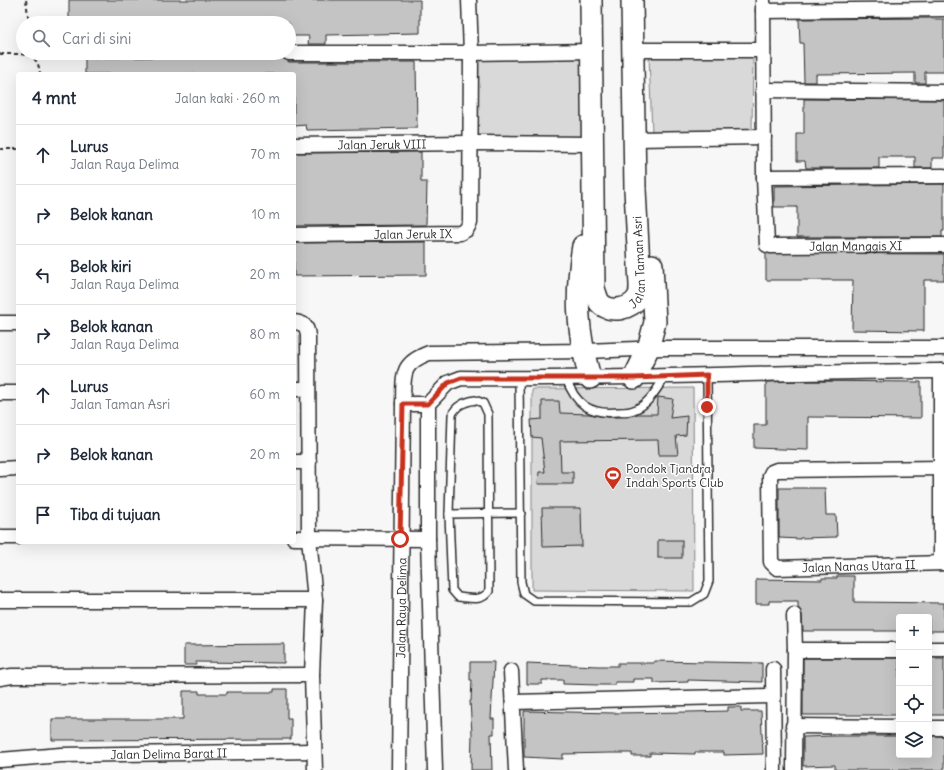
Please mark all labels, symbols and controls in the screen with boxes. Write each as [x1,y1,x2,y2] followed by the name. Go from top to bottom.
[16,16,296,60] search box
[30,27,52,49] icon: search
[62,29,131,48] text: Cari di sini
[32,87,76,109] text: 4 mnt
[175,90,280,107] text: Jalan kaki · 260 m
[337,136,427,152] street label: Jalan Jeruk VIII
[70,137,108,156] text: Lurus
[32,144,54,166] icon: ahead
[251,146,280,163] text: 70 m
[70,156,179,173] text: Jalan Raya Delima
[32,204,54,226] icon: right
[70,205,153,224] text: Belok kanan
[252,206,280,223] text: 10 m
[626,216,648,311] street label: Jalan Taman Asri
[374,226,453,242] street label: Jalan Jeruk IX
[809,238,902,253] street label: Jalan Manggis XI
[70,257,131,276] text: Belok kiri
[32,264,54,286] icon: left
[250,266,280,283] text: 20 m
[70,276,179,293] text: Jalan Raya Delima
[70,317,153,336] text: Belok kanan
[32,324,54,346] icon: right
[249,326,280,343] text: 80 m
[70,336,179,353] text: Jalan Raya Delima
[70,377,108,396] text: Lurus
[32,384,54,406] icon: ahead
[249,386,280,403] text: 60 m
[70,396,170,413] text: Jalan Taman Asri
[698,398,716,416] route end
[32,444,54,466] icon: right
[70,445,153,464] text: Belok kanan
[250,446,280,463] text: 20 m
[626,461,724,490] place label: Pondok Tjandra Indah Sports Club
[603,465,623,490] sports icon: Pondok Tjandra Indah Sports Club
[32,504,54,526] icon: arrive
[70,505,160,524] text: Tiba di tujuan
[391,530,409,548] route start
[802,556,916,575] street label: Jalan Nanas Utara II
[393,557,409,659] street label: Jalan Raya Delima
[896,614,932,758] map controls
[896,614,932,650] button: +
[896,650,932,686] button: −
[896,686,932,722] button: locate
[896,722,932,758] button: layers
[110,745,227,762] street label: Jalan Delima Barat II

